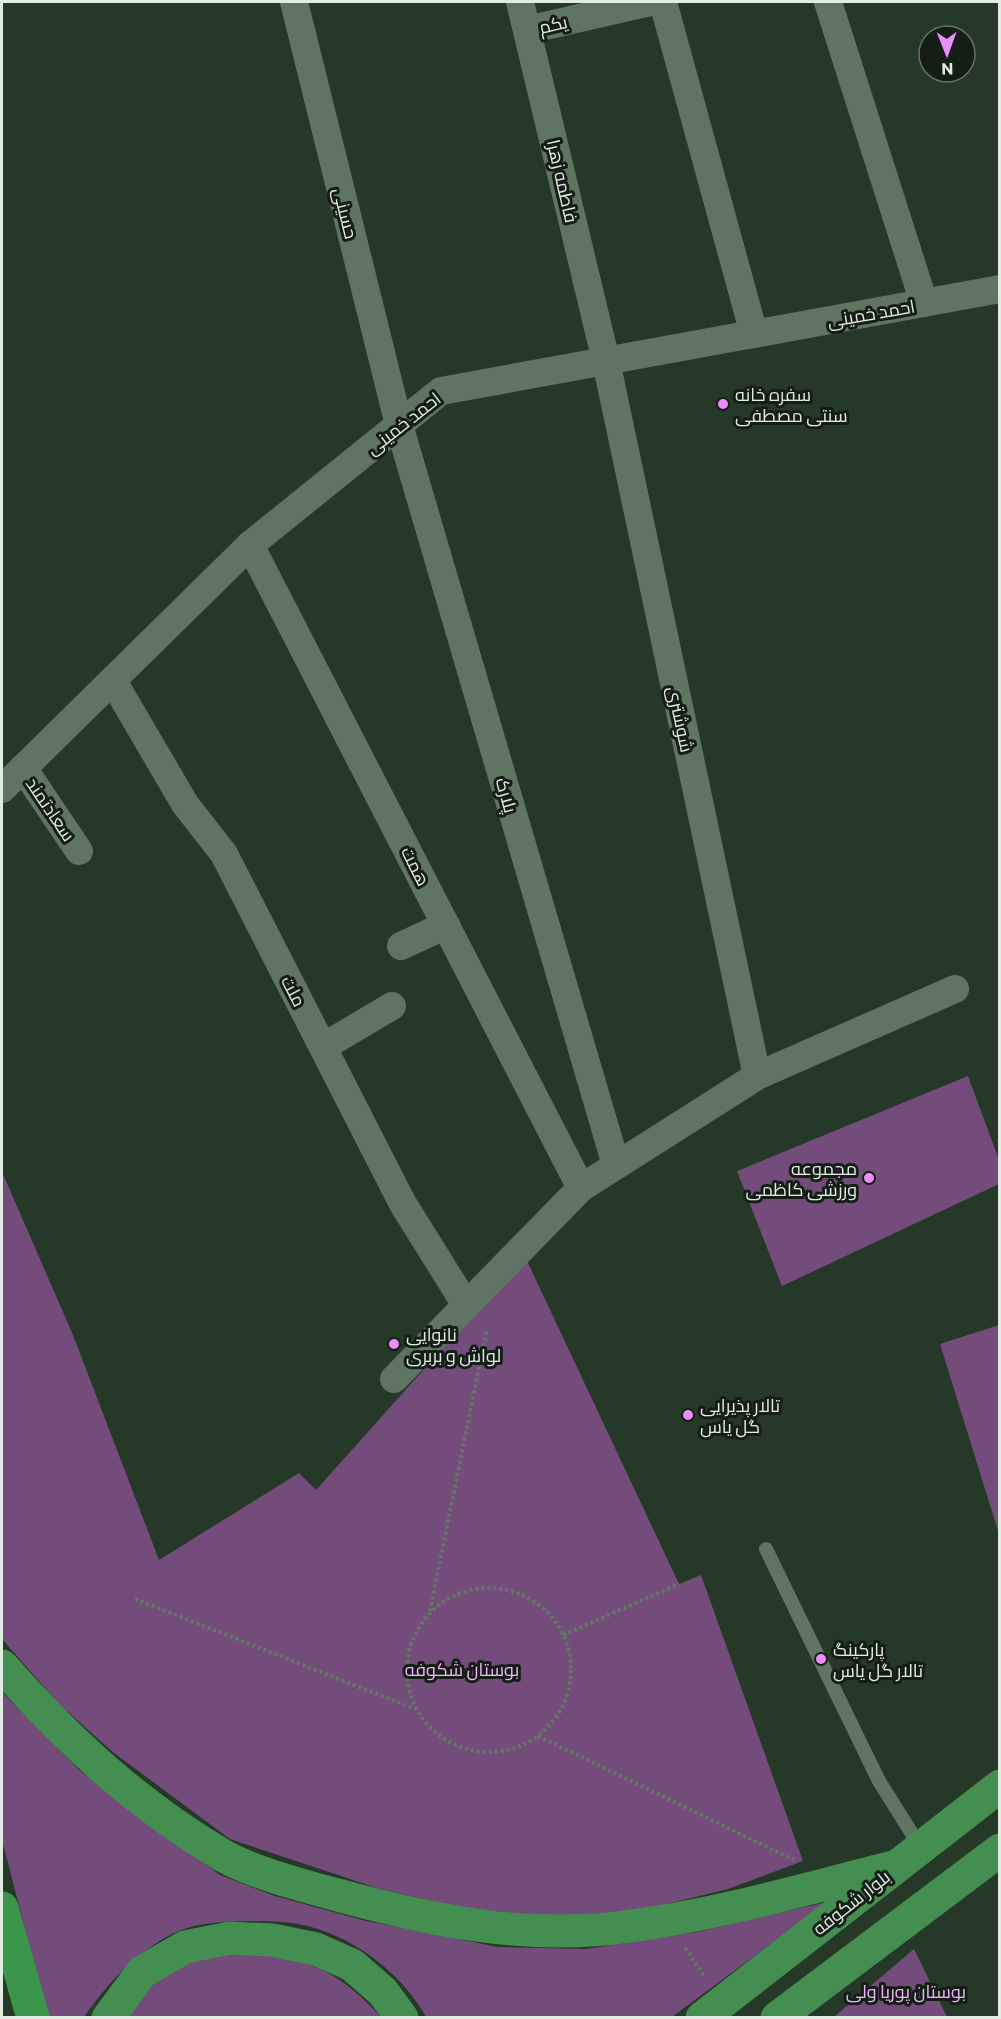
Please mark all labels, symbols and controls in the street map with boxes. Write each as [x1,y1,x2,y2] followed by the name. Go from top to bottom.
[537,10,570,40] street label: یکم
[917,24,977,84] north arrow
[941,60,953,79] text: N
[542,137,583,225] street label: فاطمه زهرا
[328,185,363,241] street label: حسینی
[825,294,917,333] street label: احمد خمینی
[735,383,848,427] place label: سفره خانه سنتی مصطفی
[361,387,445,460] street label: احمد خمینی
[716,397,730,411] marker: سفره خانه سنتی مصطفی
[662,684,699,754] street label: شوشتری
[22,773,80,845] street label: سعادتمند
[490,775,523,816] street label: پلارک
[397,843,435,889] street label: همت
[277,972,311,1010] street label: ملت
[745,1157,857,1201] place label: مجموعه ورزشی کاظمی
[862,1171,876,1185] marker: مجموعه ورزشی کاظمی
[406,1323,501,1367] place label: نانوایی لواش و بربری
[387,1337,401,1351] marker: نانوایی لواش و بربری
[700,1394,780,1438] place label: تالار پذیرایی گل یاس
[681,1408,695,1422] marker: تالار پذیرایی گل یاس
[833,1638,923,1682] place label: پارکینگ تالار گل یاس
[814,1652,828,1666] marker: پارکینگ تالار گل یاس
[405,1658,519,1681] park label: بوستان شکوفه
[808,1865,895,1940] street label: بلوار شکوفه
[846,1980,966,2004] park label: بوستان پوریا ولی

